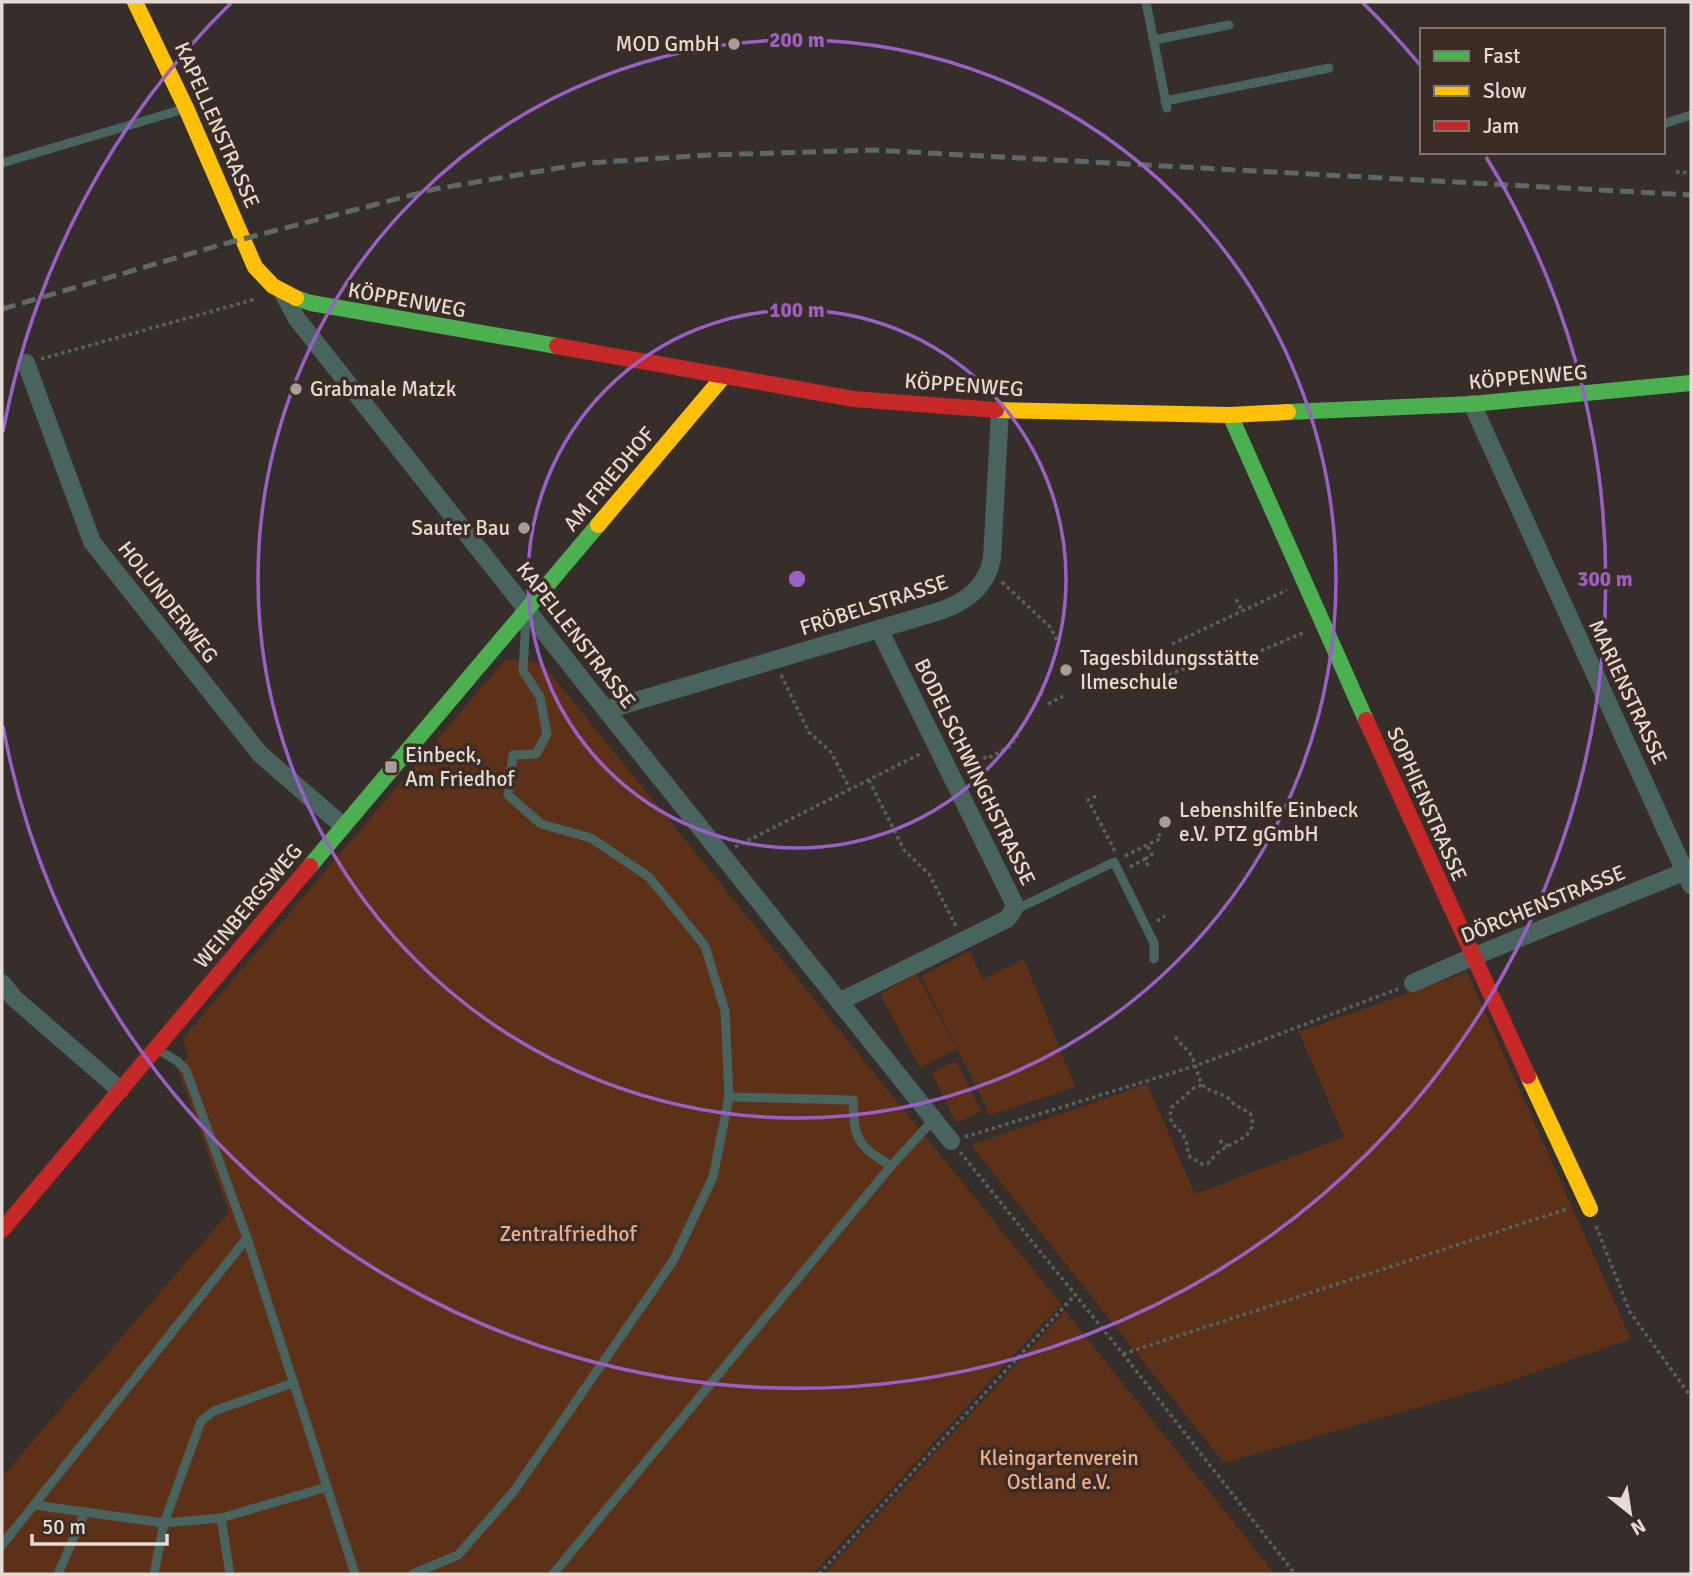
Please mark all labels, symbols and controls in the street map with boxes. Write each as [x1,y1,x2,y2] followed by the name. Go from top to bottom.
[769,27,825,53] text: 200 m
[1420,28,1665,154] legend
[616,31,720,57] place label: MOD GmbH
[726,36,742,52] marker: MOD GmbH
[169,38,265,212] street label: KAPELLENSTRASSE
[1483,43,1520,69] text: Fast
[1483,78,1527,104] text: Slow
[1483,113,1519,139] text: Jam
[346,277,468,323] street label: KÖPPENWEG
[769,297,825,323] text: 100 m
[1467,359,1589,395] street label: KÖPPENWEG
[904,368,1024,402] street label: KÖPPENWEG
[310,376,457,402] place label: Grabmale Matzk
[288,381,304,397] marker: Grabmale Matzk
[558,421,660,537] street label: AM FRIEDHOF
[411,515,510,541] place label: Sauter Bau
[516,520,532,536] marker: Sauter Bau
[112,536,224,668] street label: HOLUNDERWEG
[511,556,641,714] street label: KAPELLENSTRASSE
[1577,566,1633,592] text: 300 m
[785,567,809,591] centre of rings
[797,569,951,641] street label: FRÖBELSTRASSE
[1583,615,1673,769] street label: MARIENSTRASSE
[1080,645,1259,695] place label: Tagesbildungsstätte Ilmeschule
[909,654,1041,890] street label: BODELSCHWINGHSTRASSE
[1058,662,1074,678] marker: Tagesbildungsstätte Ilmeschule
[1381,723,1473,885] street label: SOPHIENSTRASSE
[405,742,515,792] place label: Einbeck, Am Friedhof
[383,759,399,775] marker: Einbeck, Am Friedhof
[1179,797,1359,847] place label: Lebenshilfe Einbeck e.V. PTZ gGmbH
[1157,814,1173,830] marker: Lebenshilfe Einbeck e.V. PTZ gGmbH
[188,838,308,974] street label: WEINBERGSWEG
[1457,859,1629,949] street label: DÖRCHENSTRASSE
[500,1221,637,1247] park label: Zentralfriedhof
[979,1445,1139,1495] park label: Kleingartenverein Ostland e.V.
[1595,1478,1665,1548] north arrow
[32,1502,166,1546] scale bar
[1626,1513,1650,1541] text: N
[42,1514,86,1540] text: 50 m

